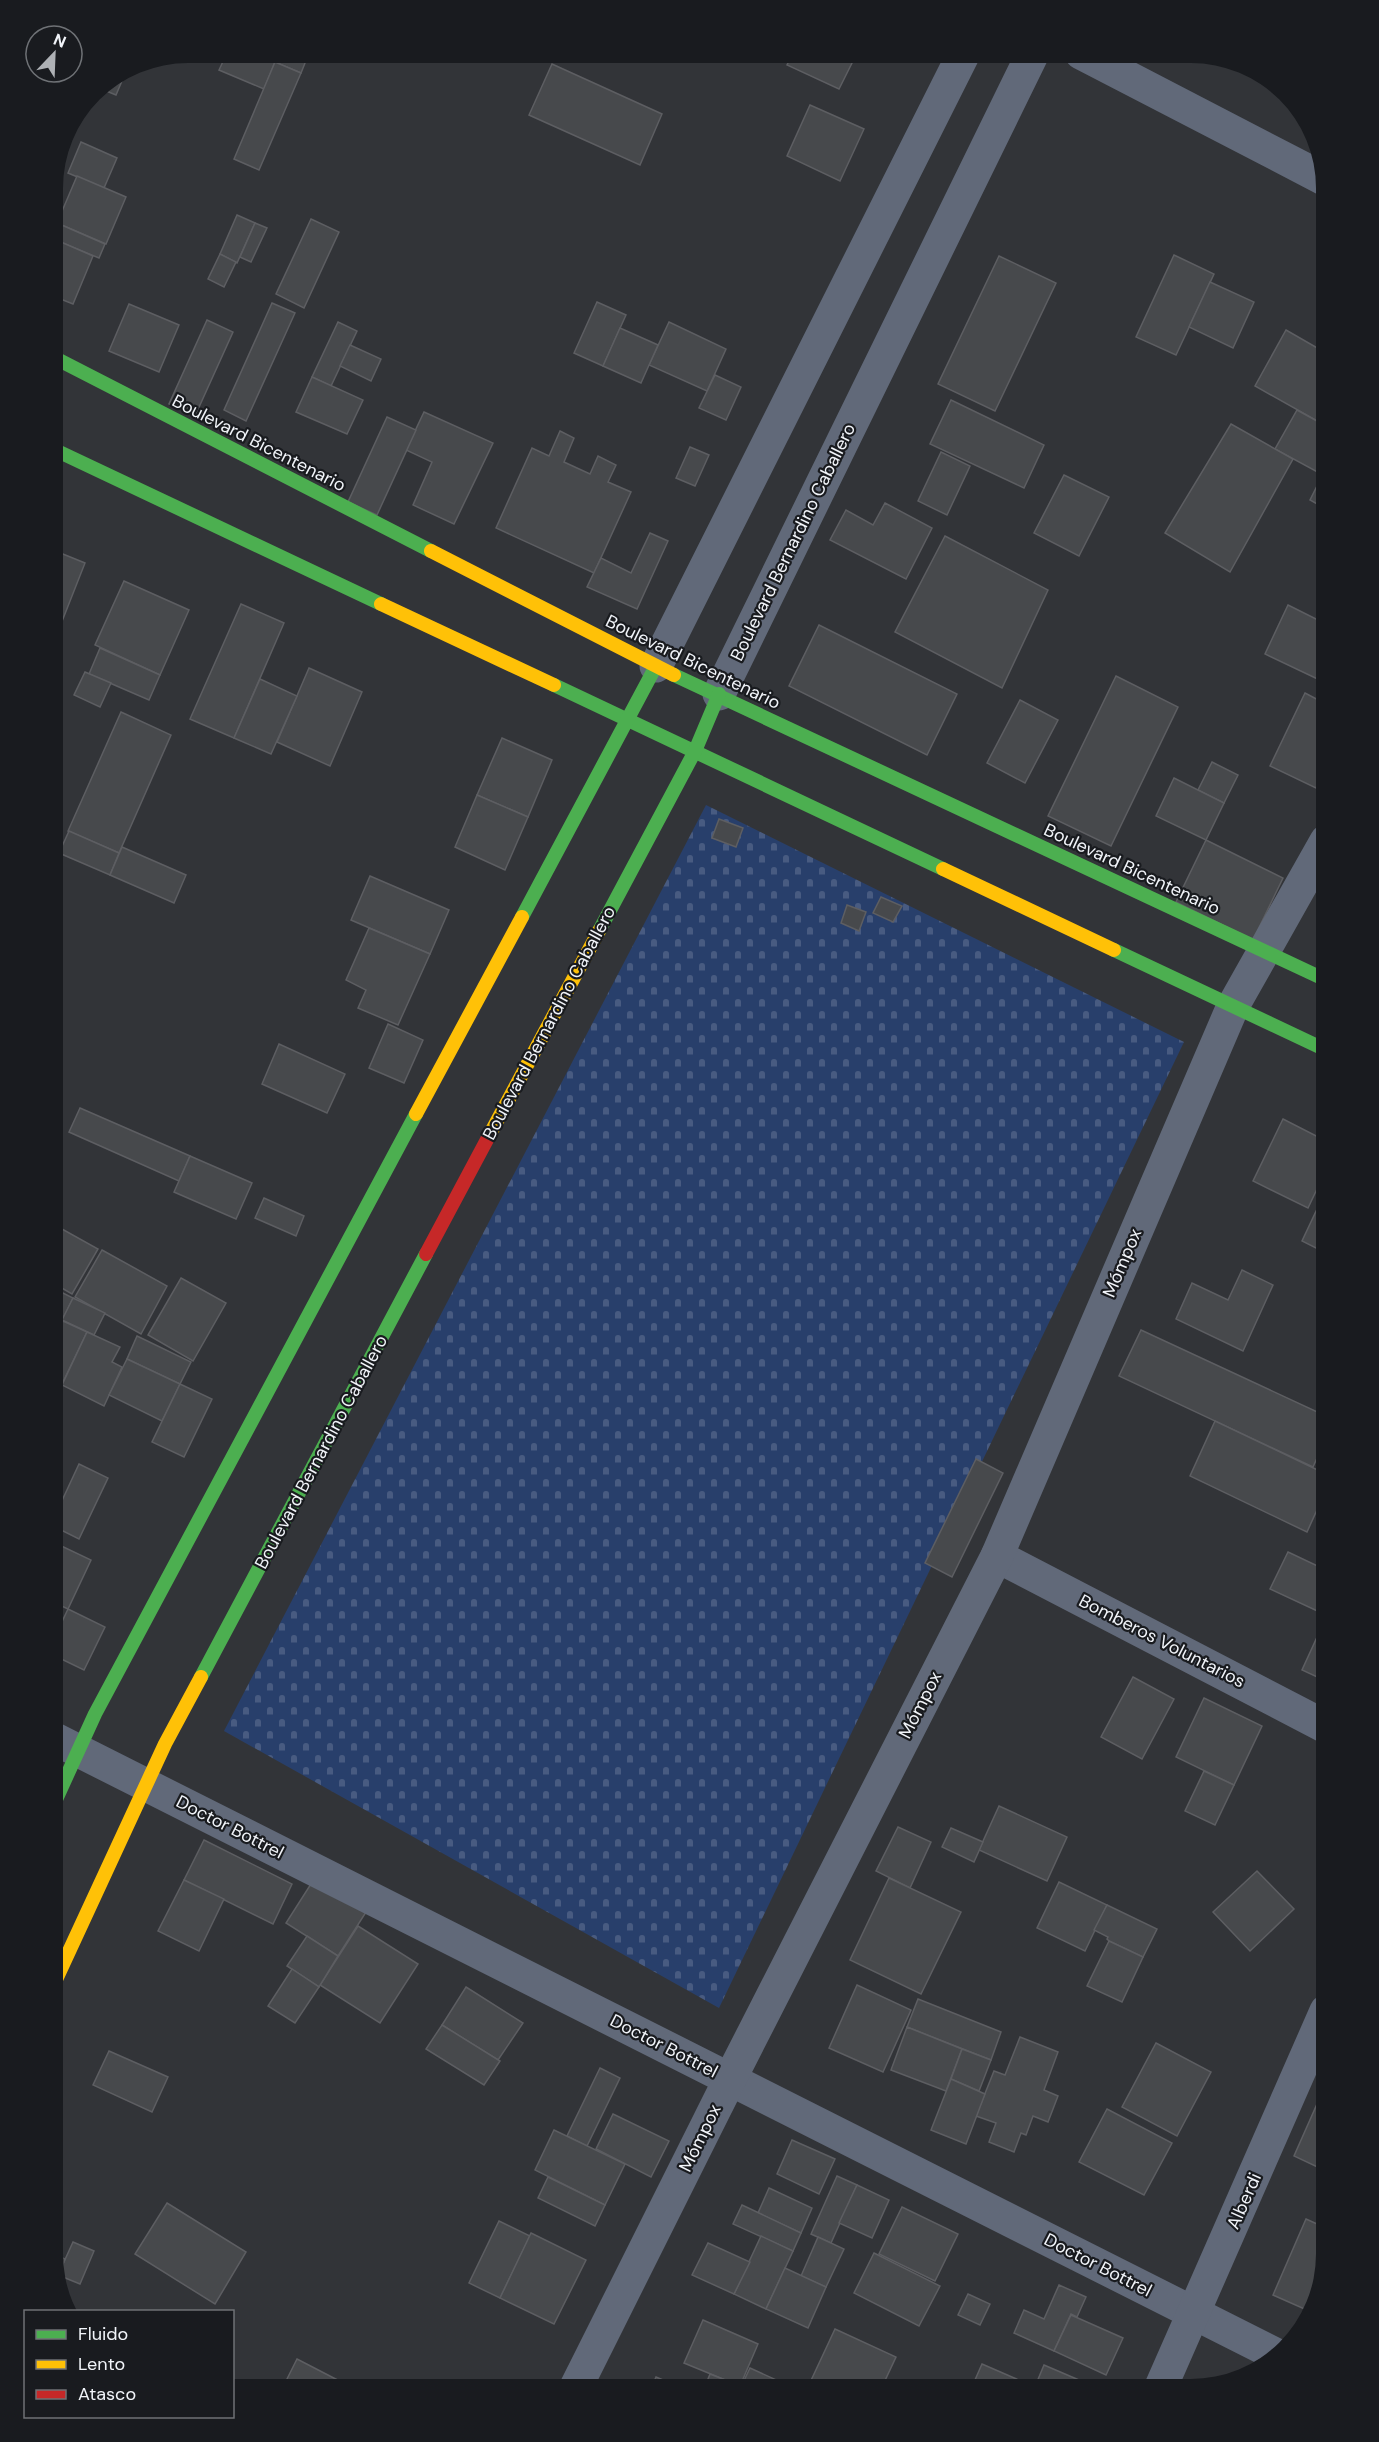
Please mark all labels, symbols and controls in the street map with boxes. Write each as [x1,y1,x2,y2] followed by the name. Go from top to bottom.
[24,24,84,84] north arrow
[50,29,69,53] text: N
[168,389,350,497] street label: Boulevard Bicentenario
[725,419,861,665] street label: Boulevard Bernardino Caballero
[602,609,784,715] street label: Boulevard Bicentenario
[1040,818,1224,920] street label: Boulevard Bicentenario
[477,902,621,1144] street label: Boulevard Bernardino Caballero
[1097,1225,1147,1301] street label: Mómpox
[249,1331,393,1573] street label: Boulevard Bernardino Caballero
[1075,1589,1249,1693] street label: Bomberos Voluntarios
[893,1667,947,1743] street label: Mómpox
[172,1790,288,1864] street label: Doctor Bottrel
[606,2009,722,2083] street label: Doctor Bottrel
[673,2100,727,2176] street label: Mómpox
[1221,2169,1267,2233] street label: Alberdi
[1040,2228,1156,2302] street label: Doctor Bottrel
[24,2310,234,2418] legend
[78,2322,128,2346] text: Fluido
[78,2352,125,2376] text: Lento
[78,2382,136,2406] text: Atasco

